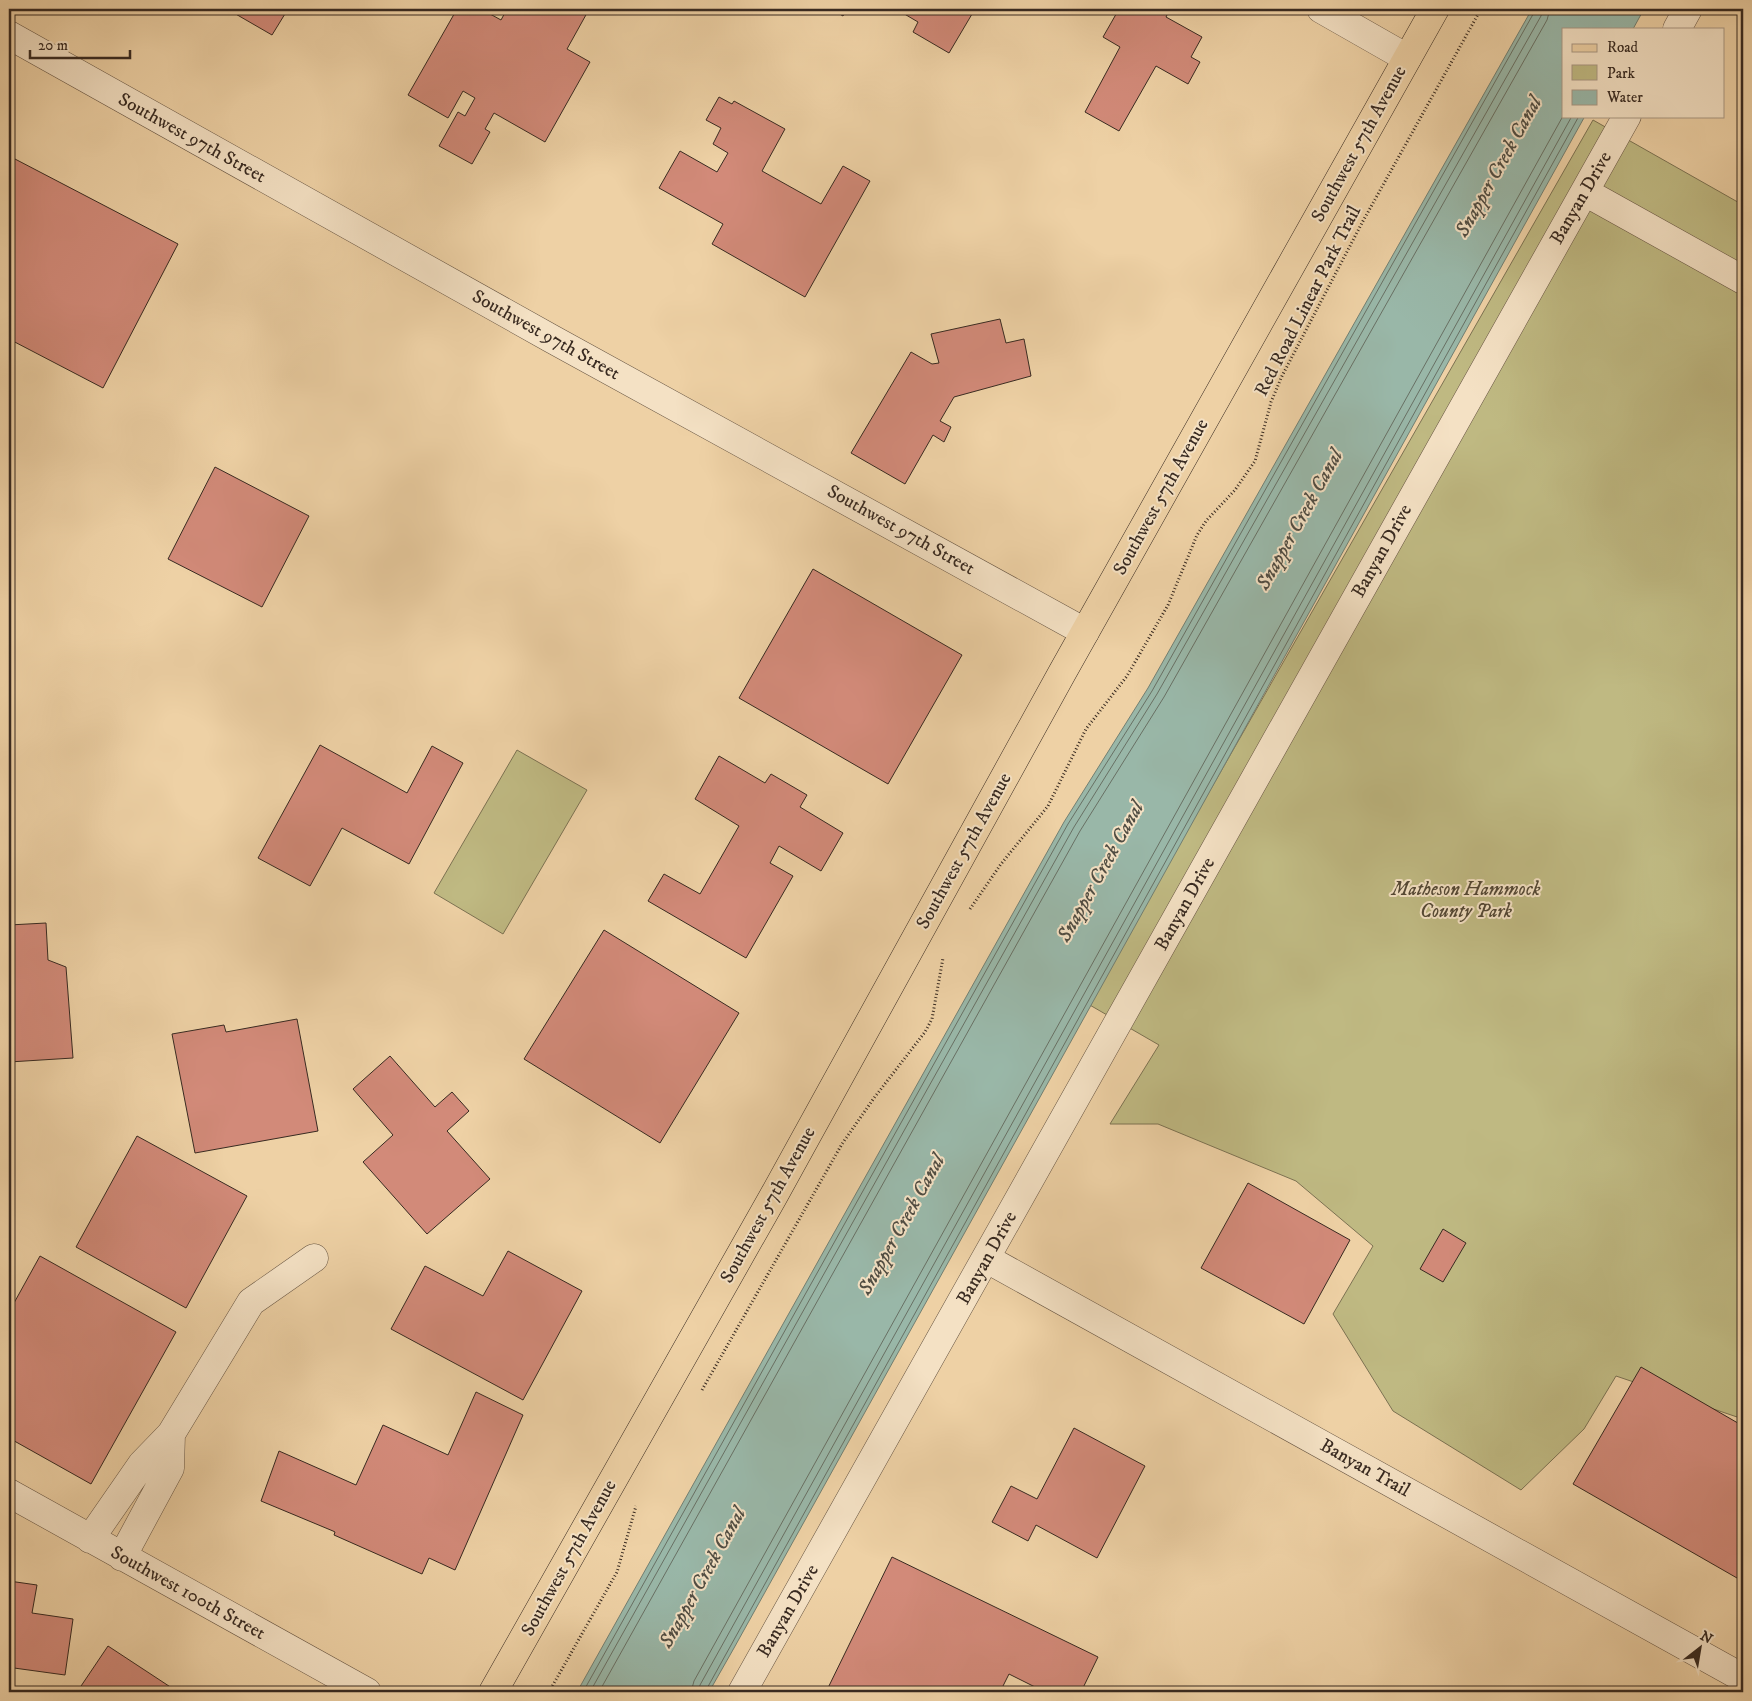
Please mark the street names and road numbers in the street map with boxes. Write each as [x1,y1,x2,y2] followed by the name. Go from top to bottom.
[1306,62,1412,226] street label: Southwest 57th Avenue
[114,88,270,188] street label: Southwest 97th Street
[1545,147,1617,248] street label: Banyan Drive
[1250,202,1366,400] street label: Red Road Linear Park Trail
[468,285,624,385] street label: Southwest 97th Street
[1108,415,1214,579] street label: Southwest 57th Avenue
[823,480,979,580] street label: Southwest 97th Street
[1347,500,1417,602] street label: Banyan Drive
[911,769,1017,933] street label: Southwest 57th Avenue
[1150,853,1220,955] street label: Banyan Drive
[715,1123,821,1287] street label: Southwest 57th Avenue
[952,1207,1022,1309] street label: Banyan Drive
[1316,1434,1414,1502] street label: Banyan Trail
[516,1476,622,1640] street label: Southwest 57th Avenue
[107,1541,269,1645] street label: Southwest 100th Street
[752,1560,824,1661] street label: Banyan Drive

